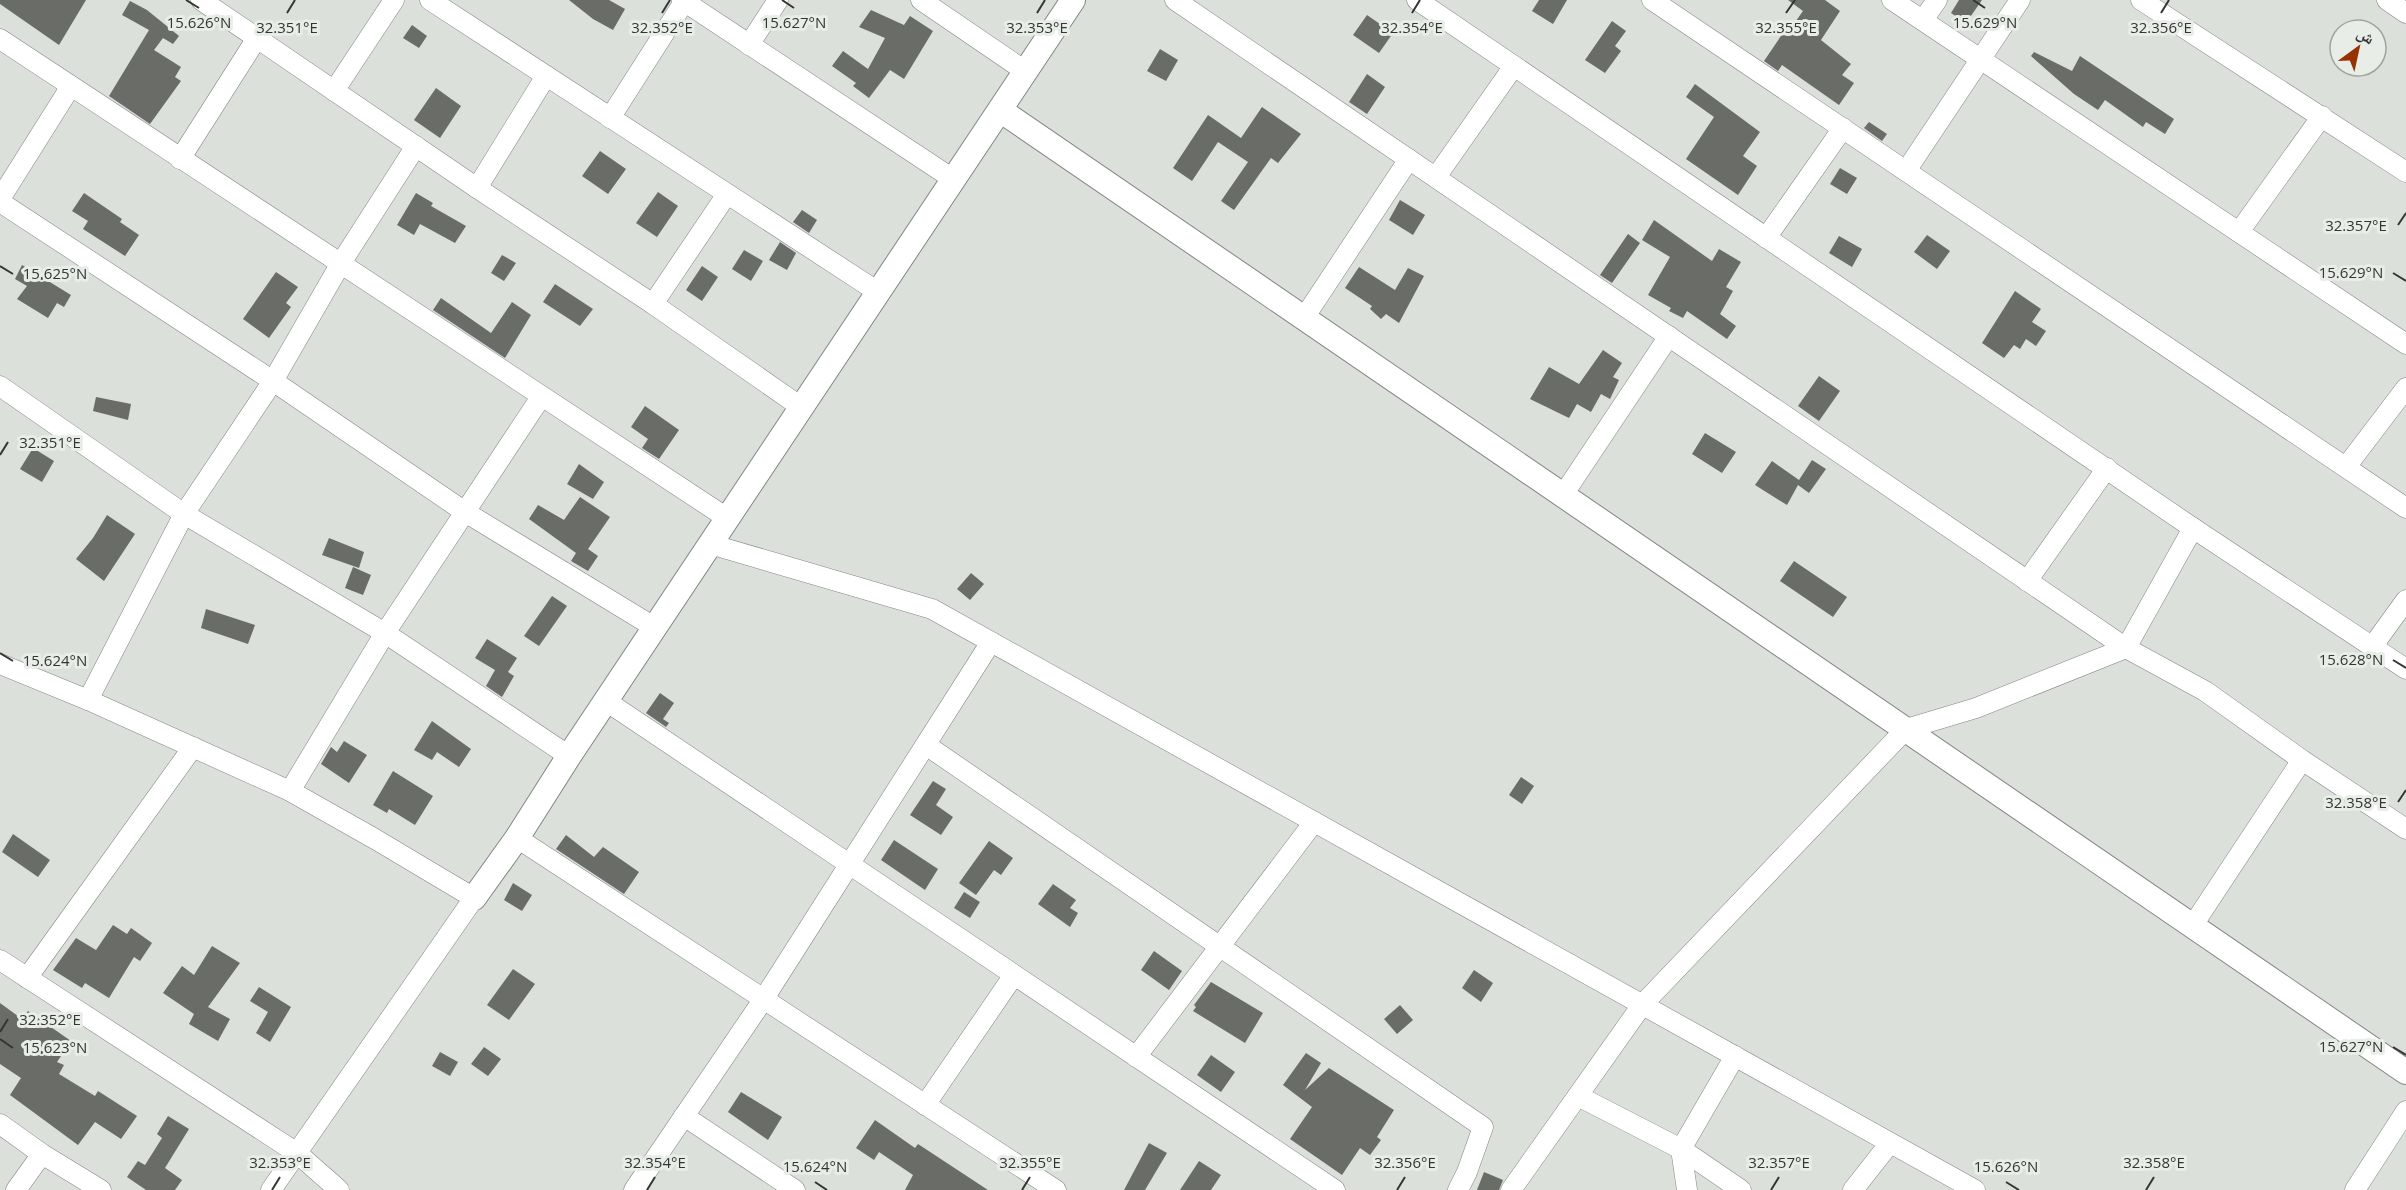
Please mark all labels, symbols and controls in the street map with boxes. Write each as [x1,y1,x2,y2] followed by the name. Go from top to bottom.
[167,12,231,32] text: 15.626°N
[762,12,826,32] text: 15.627°N
[1953,12,2017,32] text: 15.629°N
[256,17,318,37] text: 32.351°E
[631,17,693,37] text: 32.352°E
[1006,17,1068,37] text: 32.353°E
[1381,17,1443,37] text: 32.354°E
[1755,17,1817,37] text: 32.355°E
[2130,17,2192,37] text: 32.356°E
[2328,18,2388,78] north arrow
[2353,22,2379,49] text: ش
[2325,215,2387,235] text: 32.357°E
[2319,262,2383,282] text: 15.629°N
[23,263,87,283] text: 15.625°N
[19,432,81,452] text: 32.351°E
[2319,649,2383,669] text: 15.628°N
[23,650,87,670] text: 15.624°N
[2325,792,2387,812] text: 32.358°E
[19,1009,81,1029] text: 32.352°E
[2319,1036,2383,1056] text: 15.627°N
[23,1037,87,1057] text: 15.623°N
[249,1152,311,1172] text: 32.353°E
[624,1152,686,1172] text: 32.354°E
[999,1152,1061,1172] text: 32.355°E
[1374,1152,1436,1172] text: 32.356°E
[1748,1152,1810,1172] text: 32.357°E
[2123,1152,2185,1172] text: 32.358°E
[783,1156,847,1176] text: 15.624°N
[1974,1156,2038,1176] text: 15.626°N

